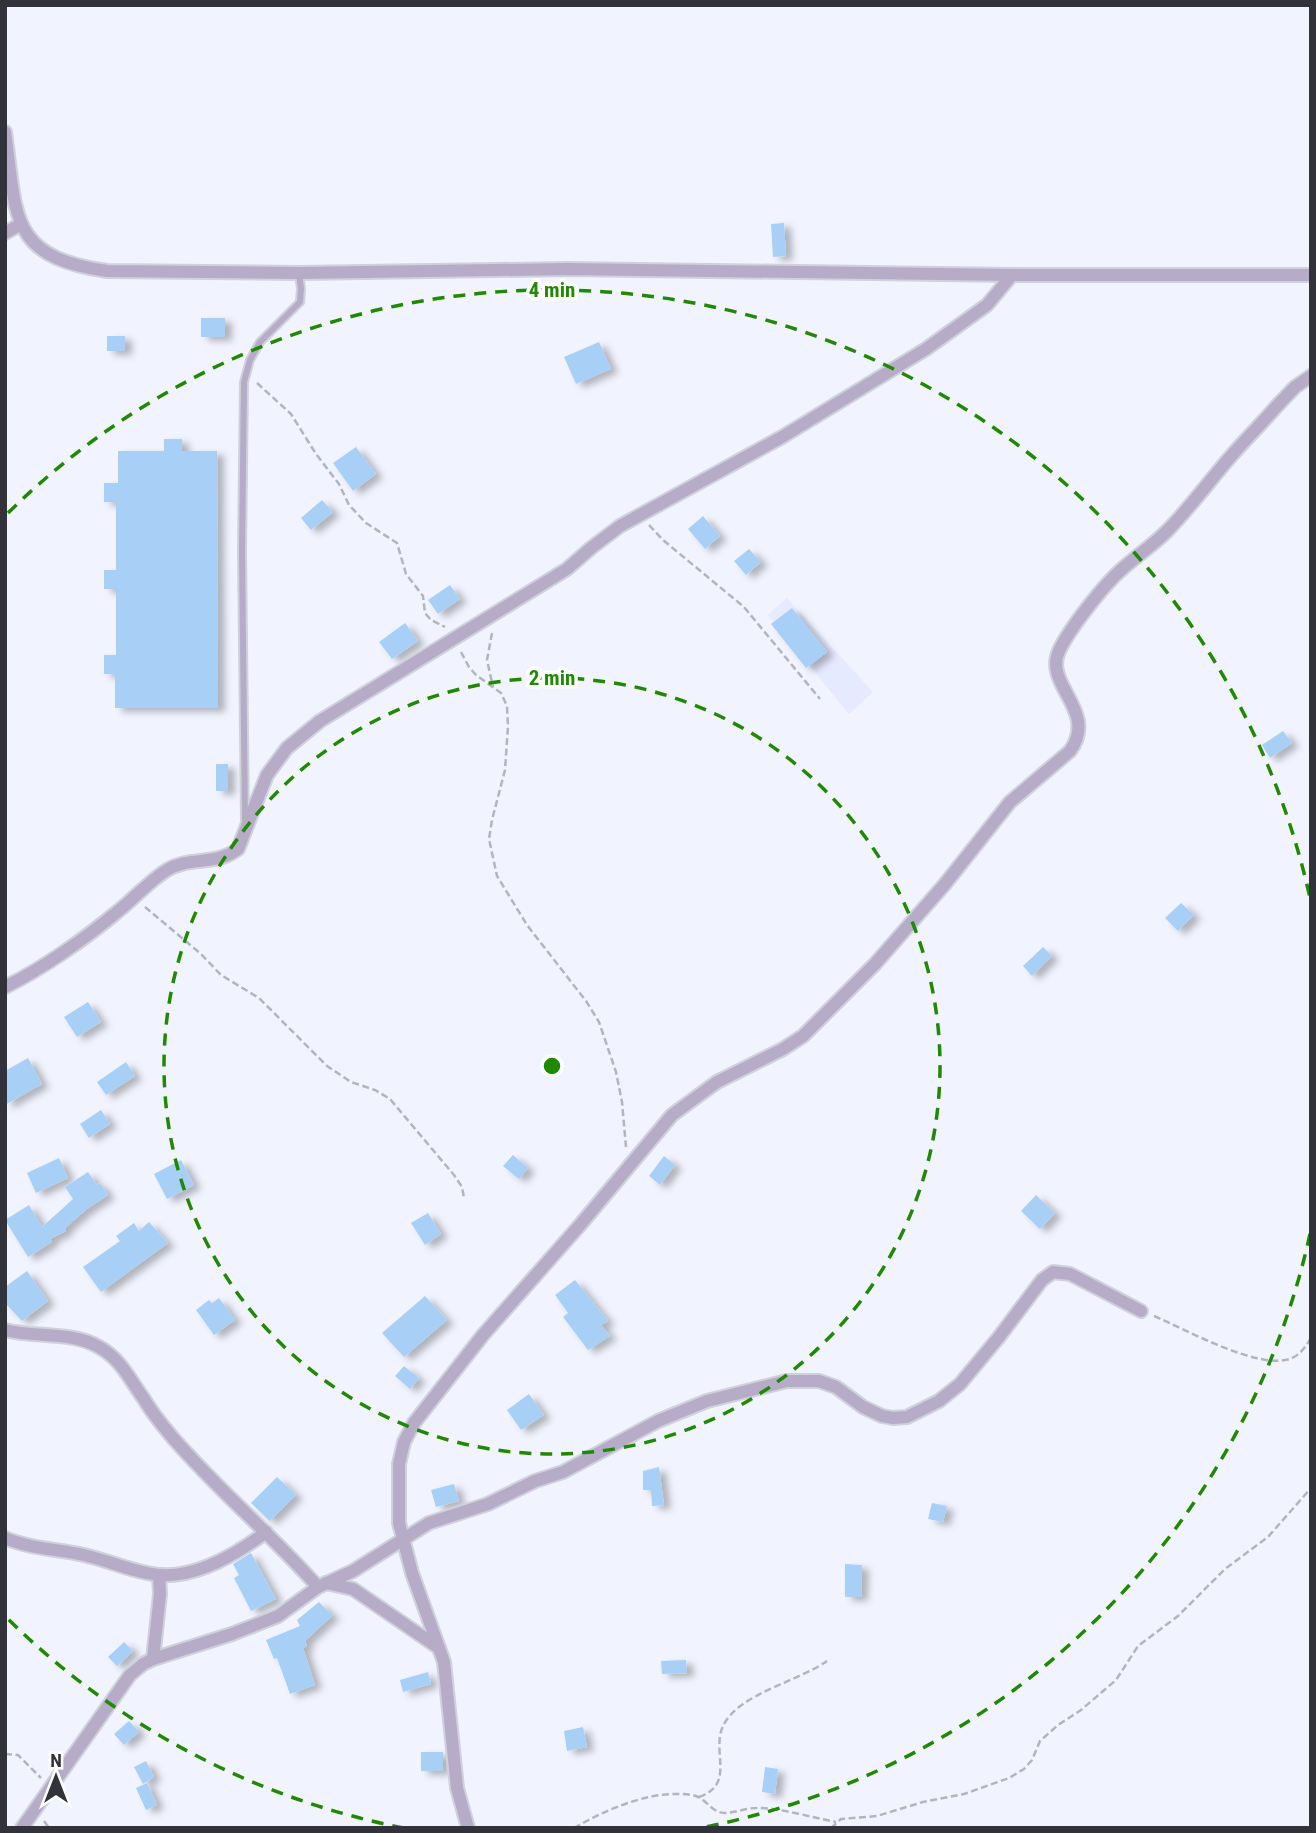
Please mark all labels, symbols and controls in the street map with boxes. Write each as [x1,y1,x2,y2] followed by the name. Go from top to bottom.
[529,278,575,302] text: 4 min
[529,666,575,690] text: 2 min
[540,1054,564,1078] centre of rings
[21,1742,91,1812] north arrow
[50,1749,62,1772] text: N

